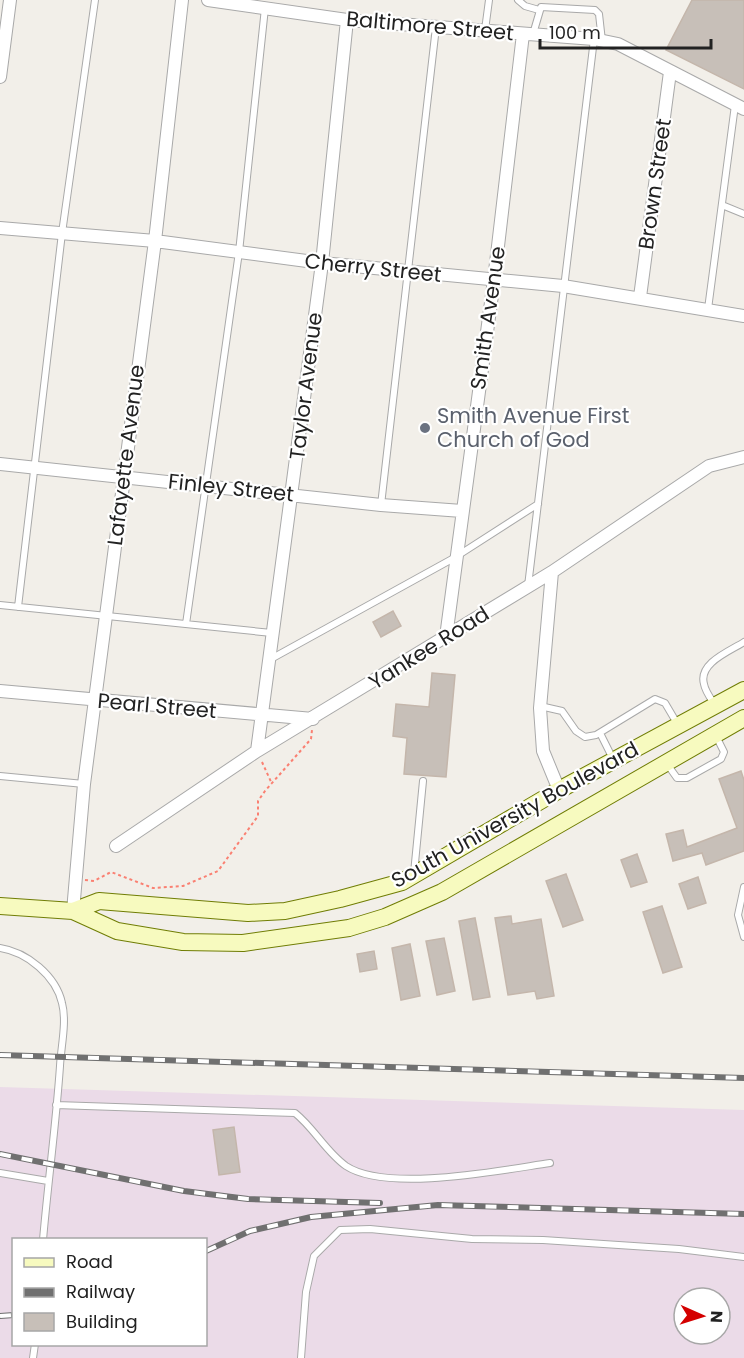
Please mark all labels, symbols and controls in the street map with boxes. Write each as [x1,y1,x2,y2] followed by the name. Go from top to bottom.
[345,4,515,47] street label: Baltimore Street
[540,12,711,50] scale bar
[549,20,601,45] text: 100 m
[631,117,678,251] street label: Brown Street
[463,244,512,392] street label: Smith Avenue
[303,246,443,289] street label: Cherry Street
[282,311,329,461] street label: Taylor Avenue
[100,363,151,547] street label: Lafayette Avenue
[437,401,629,454] place label: Smith Avenue First Church of God
[418,421,432,435] marker: Smith Avenue First Church of God
[167,466,295,509] street label: Finley Street
[363,599,494,696] street label: Yankee Road
[96,686,218,725] street label: Pearl Street
[386,734,644,895] street label: South University Boulevard
[12,1238,207,1346] legend
[66,1249,113,1274] text: Road
[66,1279,135,1304] text: Railway
[672,1286,732,1346] north arrow
[66,1309,138,1334] text: Building
[705,1310,728,1323] text: N

